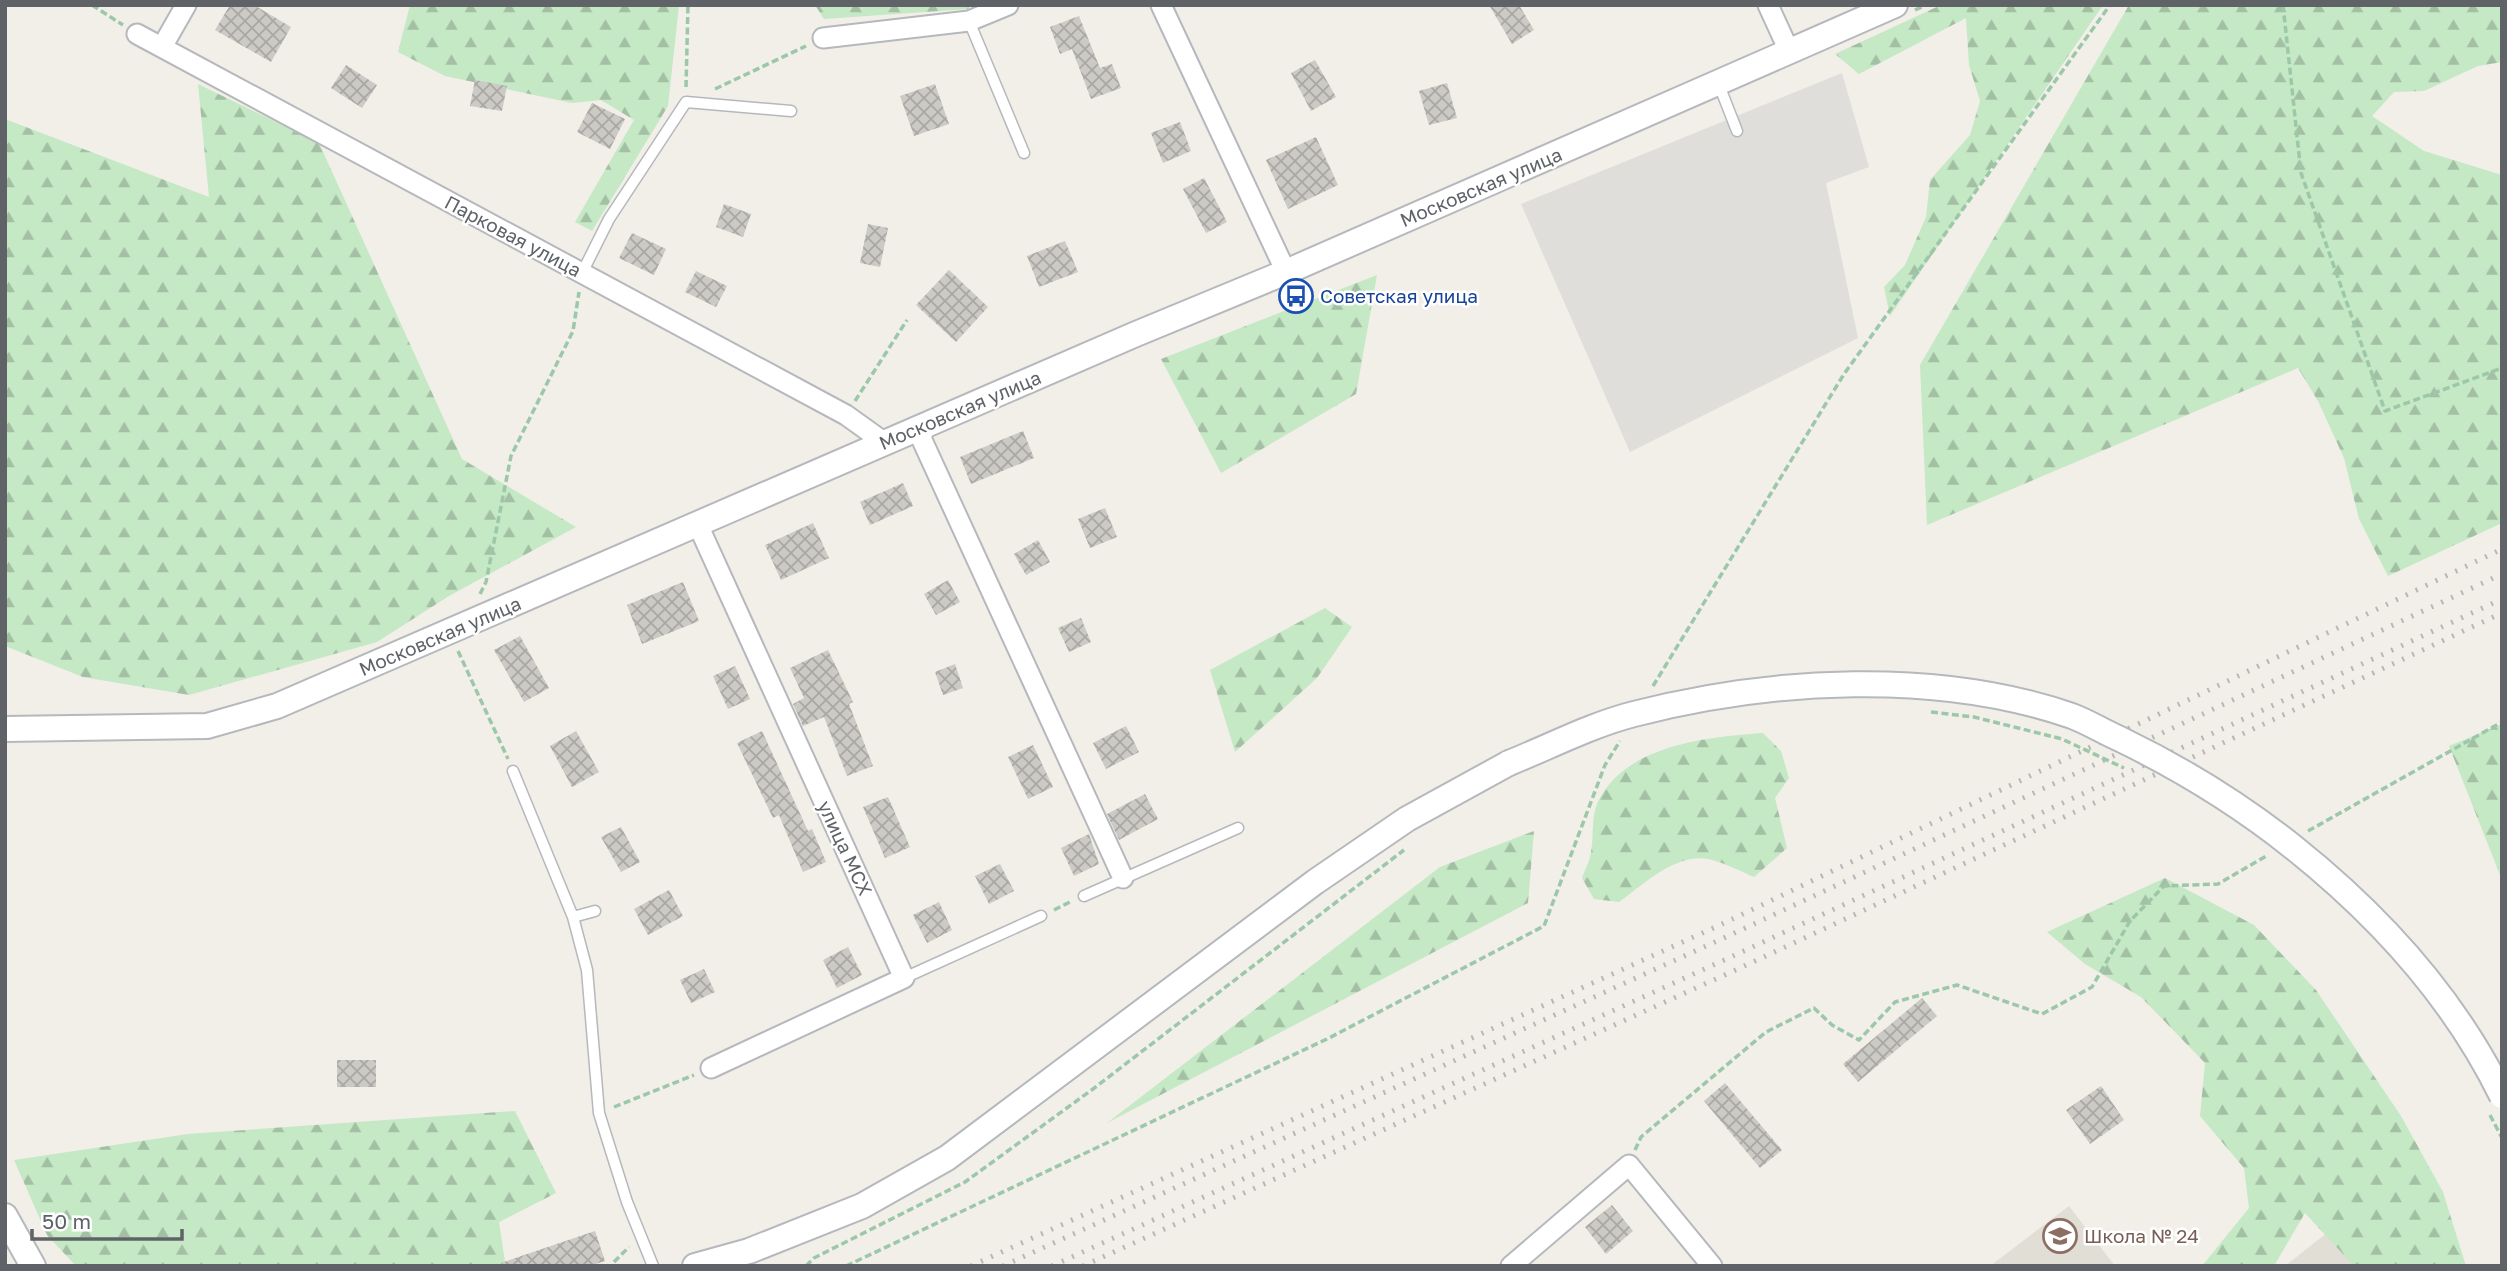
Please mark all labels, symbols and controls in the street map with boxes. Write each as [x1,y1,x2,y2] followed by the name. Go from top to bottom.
[1396,142,1565,231] street label: Московская улица
[441,190,585,281] street label: Парковая улица
[1277,277,1315,315] bus stop icon: Советская улица
[1320,284,1478,307] place label: Советская улица
[875,365,1044,454] street label: Московская улица
[355,591,524,680] street label: Московская улица
[814,797,877,899] street label: улица МСХ
[32,1198,182,1242] scale bar
[42,1208,91,1234] text: 50 m
[2041,1217,2079,1255] school or university icon: Школа № 24
[2084,1224,2199,1247] place label: Школа № 24

